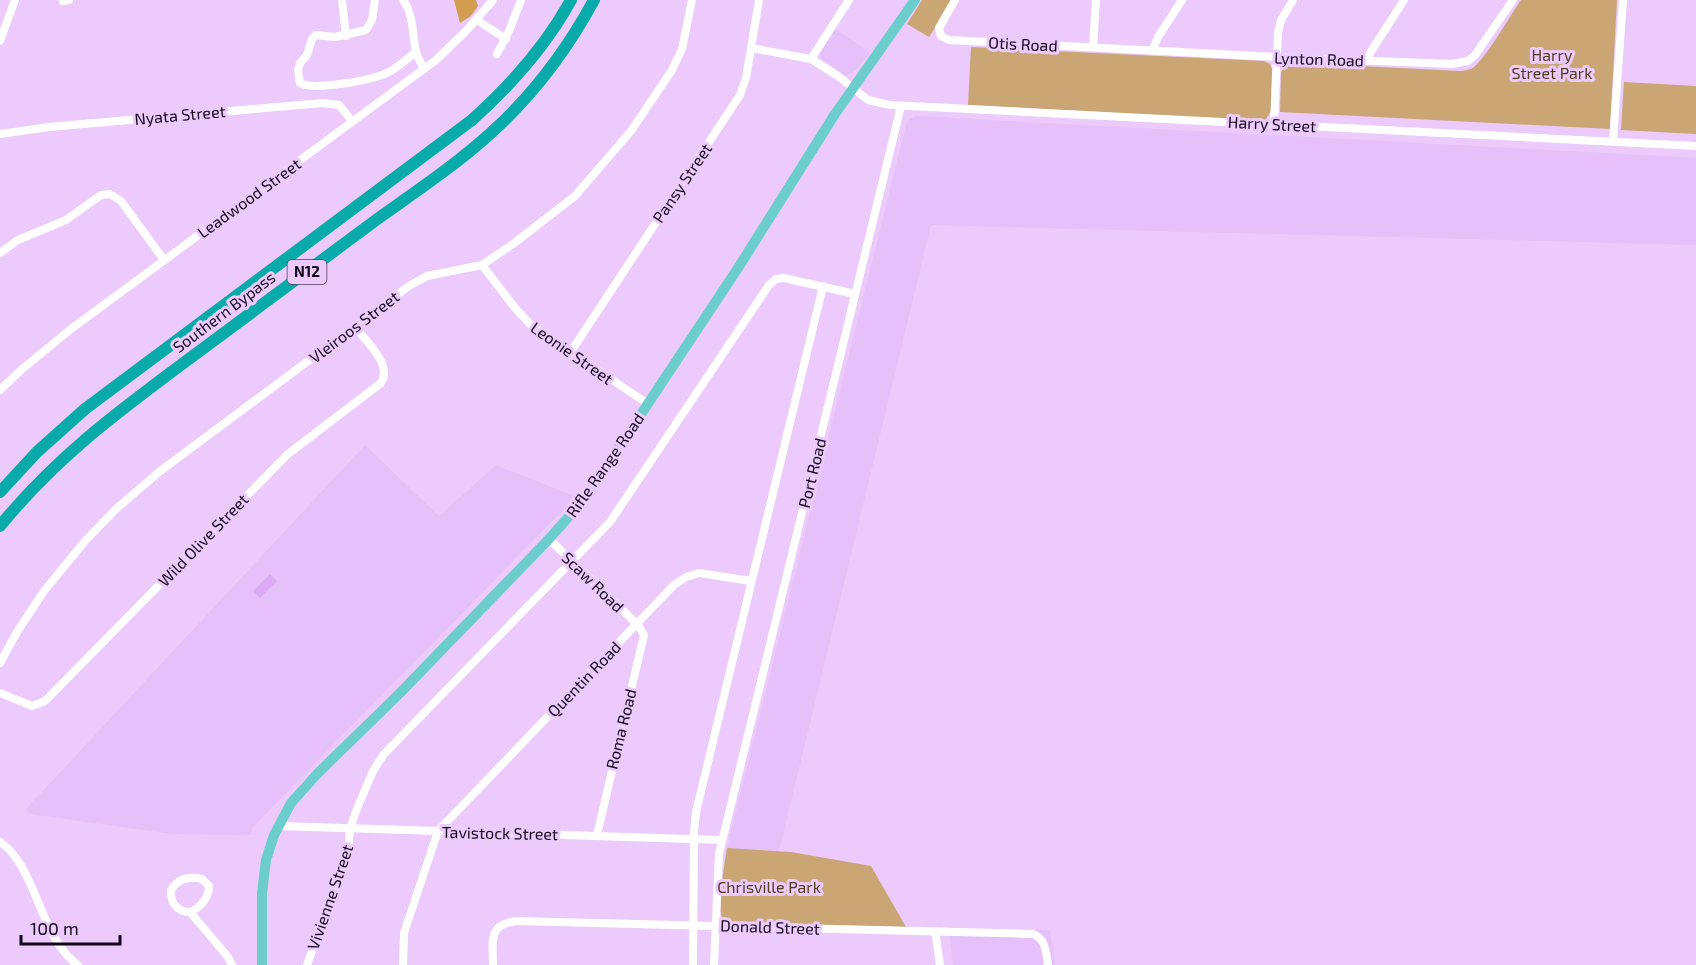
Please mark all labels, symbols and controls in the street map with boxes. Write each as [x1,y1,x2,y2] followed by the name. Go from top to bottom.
[988,32,1058,55] street label: Otis Road
[1512,45,1592,82] park label: Harry Street Park
[1274,47,1364,70] street label: Lynton Road
[134,101,226,128] street label: Nyata Street
[1227,112,1317,135] street label: Harry Street
[648,139,715,226] street label: Pansy Street
[193,154,304,242] street label: Leadwood Street
[288,260,326,284] road number: N12
[169,267,279,356] street label: Southern Bypass
[305,287,402,367] street label: Vleiroos Street
[528,317,617,388] street label: Leonie Street
[562,409,648,520] street label: Rifle Range Road
[794,436,829,510] street label: Port Road
[154,490,252,590] street label: Wild Olive Street
[558,547,628,616] street label: Scaw Road
[543,637,625,721] street label: Quentin Road
[601,687,640,771] street label: Roma Road
[442,822,558,843] street label: Tavistock Street
[303,842,356,952] street label: Vivienne Street
[717,877,821,896] park label: Chrisville Park
[21,908,120,946] scale bar
[720,915,820,938] street label: Donald Street
[30,917,79,939] text: 100 m

